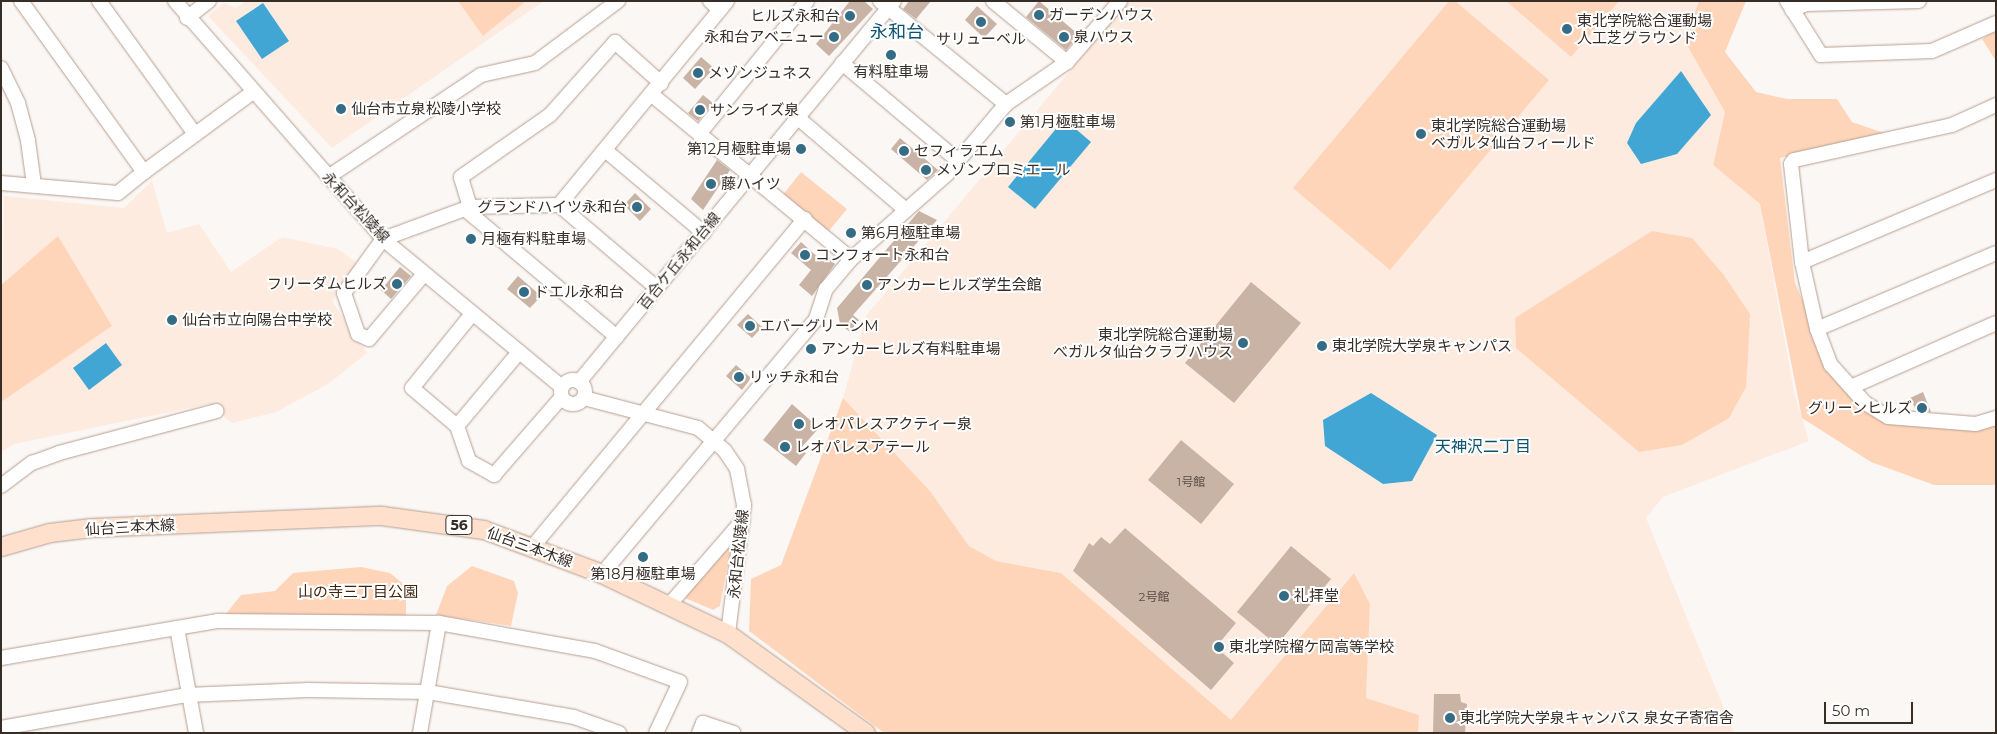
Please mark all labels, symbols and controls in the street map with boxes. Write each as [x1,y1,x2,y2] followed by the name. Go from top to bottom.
[1049,6,1154,24] place label: ガーデンハウス
[750,7,840,25] place label: ヒルズ永和台
[1033,9,1045,21] marker: ガーデンハウス
[844,10,856,22] marker: ヒルズ永和台
[1577,11,1712,46] place label: 東北学院総合運動場 人工芝グラウンド
[975,16,987,28] marker: サリューベル
[870,21,924,43] district label: 永和台
[1561,23,1573,35] marker: 東北学院総合運動場 人工芝グラウンド
[704,28,824,46] place label: 永和台アベニュー
[1074,28,1134,46] place label: 泉ハウス
[936,30,1026,48] place label: サリューベル
[828,31,840,43] marker: 永和台アベニュー
[1058,31,1070,43] marker: 泉ハウス
[885,49,897,61] marker: 有料駐車場
[854,63,928,81] place label: 有料駐車場
[708,64,813,82] place label: メゾンジュネス
[692,67,704,79] marker: メゾンジュネス
[351,100,501,118] place label: 仙台市立泉松陵小学校
[710,101,800,119] place label: サンライズ泉
[335,103,347,115] marker: 仙台市立泉松陵小学校
[694,104,706,116] marker: サンライズ泉
[1020,113,1115,131] place label: 第1月極駐車場
[1004,116,1016,128] marker: 第1月極駐車場
[1431,116,1596,151] place label: 東北学院総合運動場 ベガルタ仙台フィールド
[1415,128,1427,140] marker: 東北学院総合運動場 ベガルタ仙台フィールド
[687,140,791,158] place label: 第12月極駐車場
[914,142,1004,160] place label: セフィラエム
[795,143,807,155] marker: 第12月極駐車場
[898,145,910,157] marker: セフィラエム
[936,161,1071,179] place label: メゾンプロミエール
[920,164,932,176] marker: メゾンプロミエール
[319,168,393,246] street label: 永和台松陵線
[721,175,781,193] place label: 藤ハイツ
[705,178,717,190] marker: 藤ハイツ
[477,198,627,216] place label: グランドハイツ永和台
[631,201,643,213] marker: グランドハイツ永和台
[634,209,724,313] street label: 百合ケ丘永和台線
[861,224,960,242] place label: 第6月極駐車場
[845,227,857,239] marker: 第6月極駐車場
[481,230,586,248] place label: 月極有料駐車場
[465,233,477,245] marker: 月極有料駐車場
[815,246,950,264] place label: コンフォート永和台
[799,249,811,261] marker: コンフォート永和台
[267,275,387,293] place label: フリーダムヒルズ
[877,276,1042,294] place label: アンカーヒルズ学生会館
[391,278,403,290] marker: フリーダムヒルズ
[861,279,873,291] marker: アンカーヒルズ学生会館
[534,283,624,301] place label: ドエル永和台
[518,286,530,298] marker: ドエル永和台
[182,311,332,329] place label: 仙台市立向陽台中学校
[166,314,178,326] marker: 仙台市立向陽台中学校
[760,317,879,335] place label: エバーグリーンM
[744,320,756,332] marker: エバーグリーンM
[1053,325,1233,360] place label: 東北学院総合運動場 べガルタ仙台クラブハウス
[1237,337,1249,349] marker: 東北学院総合運動場 べガルタ仙台クラブハウス
[1332,337,1512,355] place label: 東北学院大学泉キャンパス
[821,340,1001,358] place label: アンカーヒルズ有料駐車場
[1316,340,1328,352] marker: 東北学院大学泉キャンパス
[805,343,817,355] marker: アンカーヒルズ有料駐車場
[749,368,839,386] place label: リッチ永和台
[733,371,745,383] marker: リッチ永和台
[1807,399,1912,417] place label: グリーンヒルズ
[1916,402,1928,414] marker: グリーンヒルズ
[809,415,974,433] place label: レオパレスアクティー泉
[793,418,805,430] marker: レオパレスアクティー泉
[1435,437,1531,457] district label: 天神沢二丁目
[795,438,930,456] place label: レオパレスアテール
[779,441,791,453] marker: レオパレスアテール
[1177,475,1205,489] house number: 1号館
[724,508,752,600] street label: 永和台松陵線
[445,514,473,536] road number: 56
[85,516,175,538] street label: 仙台三本木線
[485,523,575,571] street label: 仙台三本木線
[637,551,649,563] marker: 第18月極駐車場
[591,565,695,583] place label: 第18月極駐車場
[298,583,418,601] park label: 山の寺三丁目公園
[1294,587,1339,605] place label: 礼拝堂
[1139,590,1169,604] house number: 2号館
[1278,590,1290,602] marker: 礼拝堂
[1229,638,1394,656] place label: 東北学院榴ケ岡高等学校
[1213,641,1225,653] marker: 東北学院榴ケ岡高等学校
[1827,692,1916,724] scale bar
[1832,701,1870,720] text: 50 m
[1460,709,1734,727] place label: 東北学院大学泉キャンパス 泉女子寄宿舎
[1444,712,1456,724] marker: 東北学院大学泉キャンパス 泉女子寄宿舎

